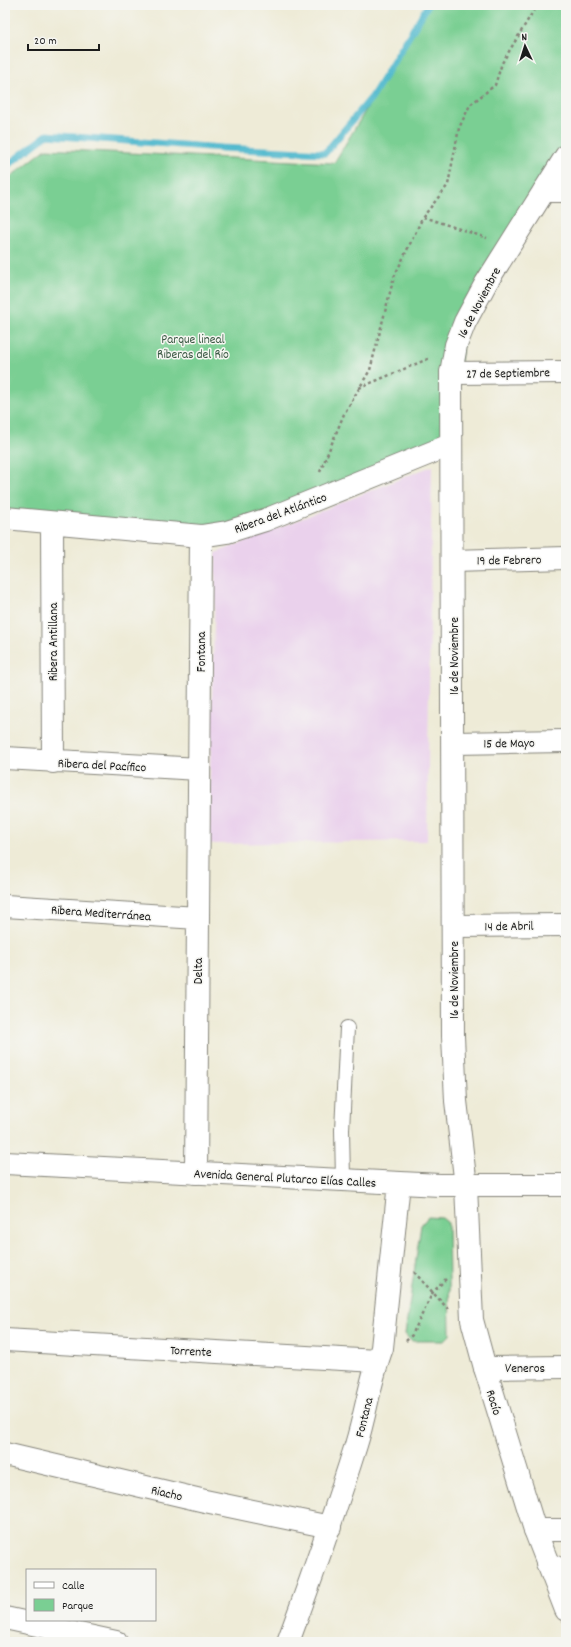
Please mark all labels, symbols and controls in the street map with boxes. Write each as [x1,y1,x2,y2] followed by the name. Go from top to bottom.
[28,26,99,52] scale bar
[505,26,545,66] north arrow
[521,30,528,46] text: N
[34,33,57,50] text: 20 m
[454,264,507,342] street label: 16 de Noviembre
[157,331,229,365] park label: Parque lineal Riberas del Río
[466,364,550,385] street label: 27 de Septiembre
[232,489,330,540] street label: Ribera del Atlántico
[476,551,542,572] street label: 19 de Febrero
[45,602,64,681] street label: Ribera Antillana
[446,617,465,695] street label: 16 de Noviembre
[193,631,212,672] street label: Fontana
[483,735,535,754] street label: 15 de Mayo
[57,755,147,778] street label: Ribera del Pacífico
[50,902,152,928] street label: Ribera Mediterránea
[484,918,534,937] street label: 14 de Abril
[446,941,465,1019] street label: 16 de Noviembre
[190,957,209,984] street label: Delta
[193,1165,377,1194] street label: Avenida General Plutarco Elías Calles
[170,1342,212,1363] street label: Torrente
[505,1360,545,1379] street label: Veneros
[480,1388,505,1418] street label: Rocío
[351,1395,380,1440] street label: Fontana
[149,1482,184,1507] street label: Riacho
[26,1569,156,1621] legend
[62,1578,85,1595] text: Calle
[62,1598,93,1615] text: Parque

